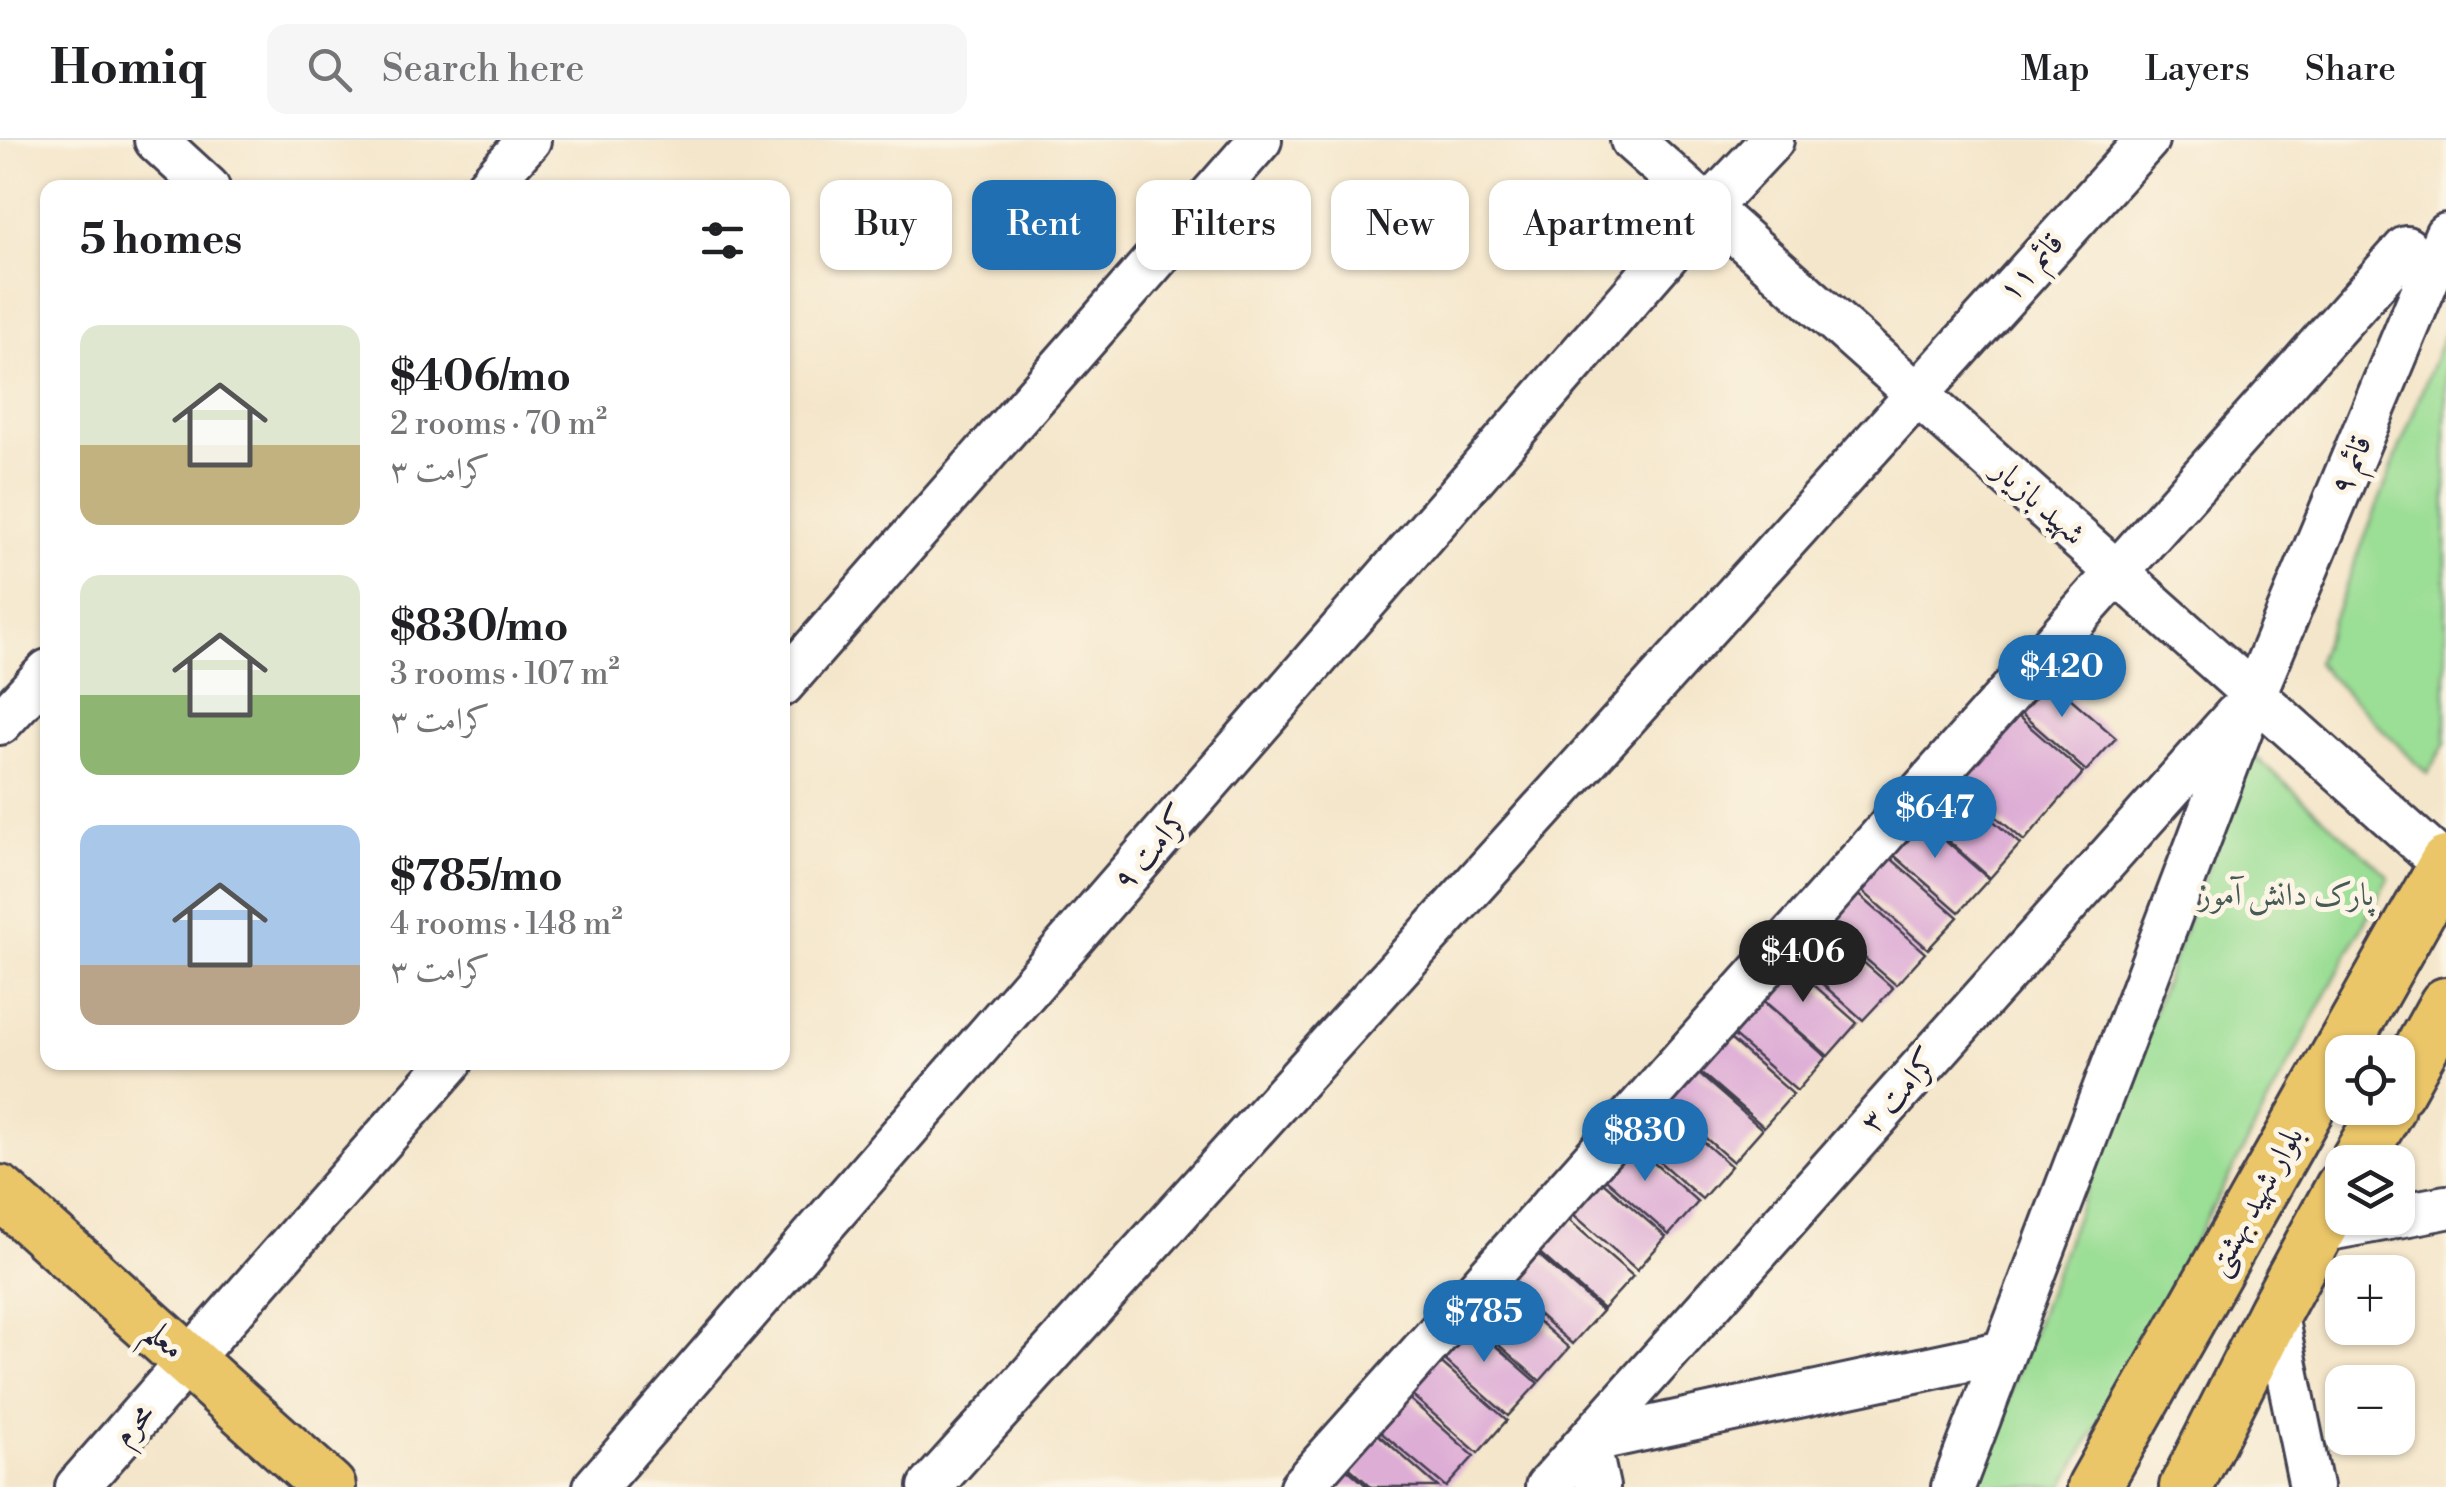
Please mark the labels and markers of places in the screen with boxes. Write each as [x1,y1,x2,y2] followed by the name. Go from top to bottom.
[2003,635,2121,720] pin: $420
[1876,776,1994,861] pin: $647
[1744,920,1862,1005] pin: $406
[1586,1099,1704,1184] pin: $830
[1425,1280,1543,1365] pin: $785

